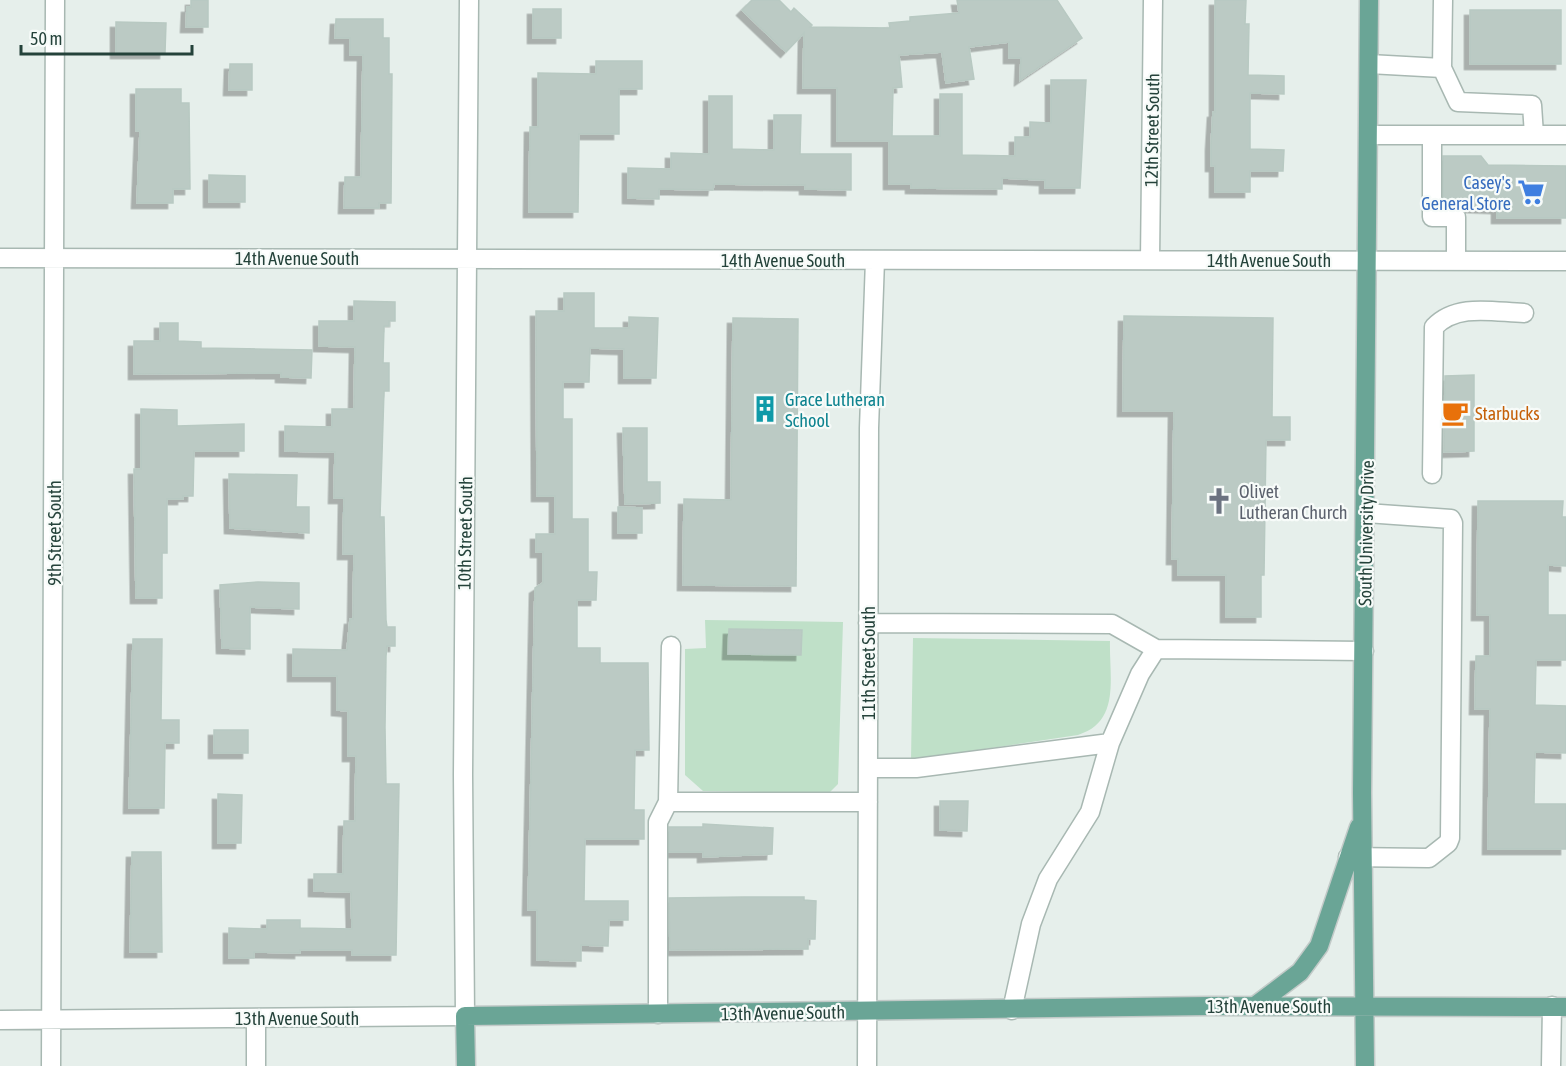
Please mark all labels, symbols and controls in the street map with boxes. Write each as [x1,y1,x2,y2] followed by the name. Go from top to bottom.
[21,18,192,56] scale bar
[30,28,62,49] text: 50 m
[1141,73,1163,187] street label: 12th Street South
[1421,172,1511,214] place label: Casey's General Store
[1516,177,1546,207] supermarket icon: Casey's General Store
[235,248,359,269] street label: 14th Avenue South
[721,250,845,271] street label: 14th Avenue South
[1207,250,1331,271] street label: 14th Avenue South
[785,389,885,431] place label: Grace Lutheran School
[750,394,780,424] building icon: Grace Lutheran School
[1440,398,1470,428] cafe icon: Starbucks
[1475,403,1540,424] place label: Starbucks
[1354,460,1378,606] street label: South University Drive
[454,476,476,590] street label: 10th Street South
[44,480,65,586] street label: 9th Street South
[1239,481,1348,523] place label: Olivet Lutheran Church
[1204,486,1234,516] church icon: Olivet Lutheran Church
[858,606,879,720] street label: 11th Street South
[1207,996,1331,1017] street label: 13th Avenue South
[721,1001,845,1025] street label: 13th Avenue South
[235,1008,359,1029] street label: 13th Avenue South

